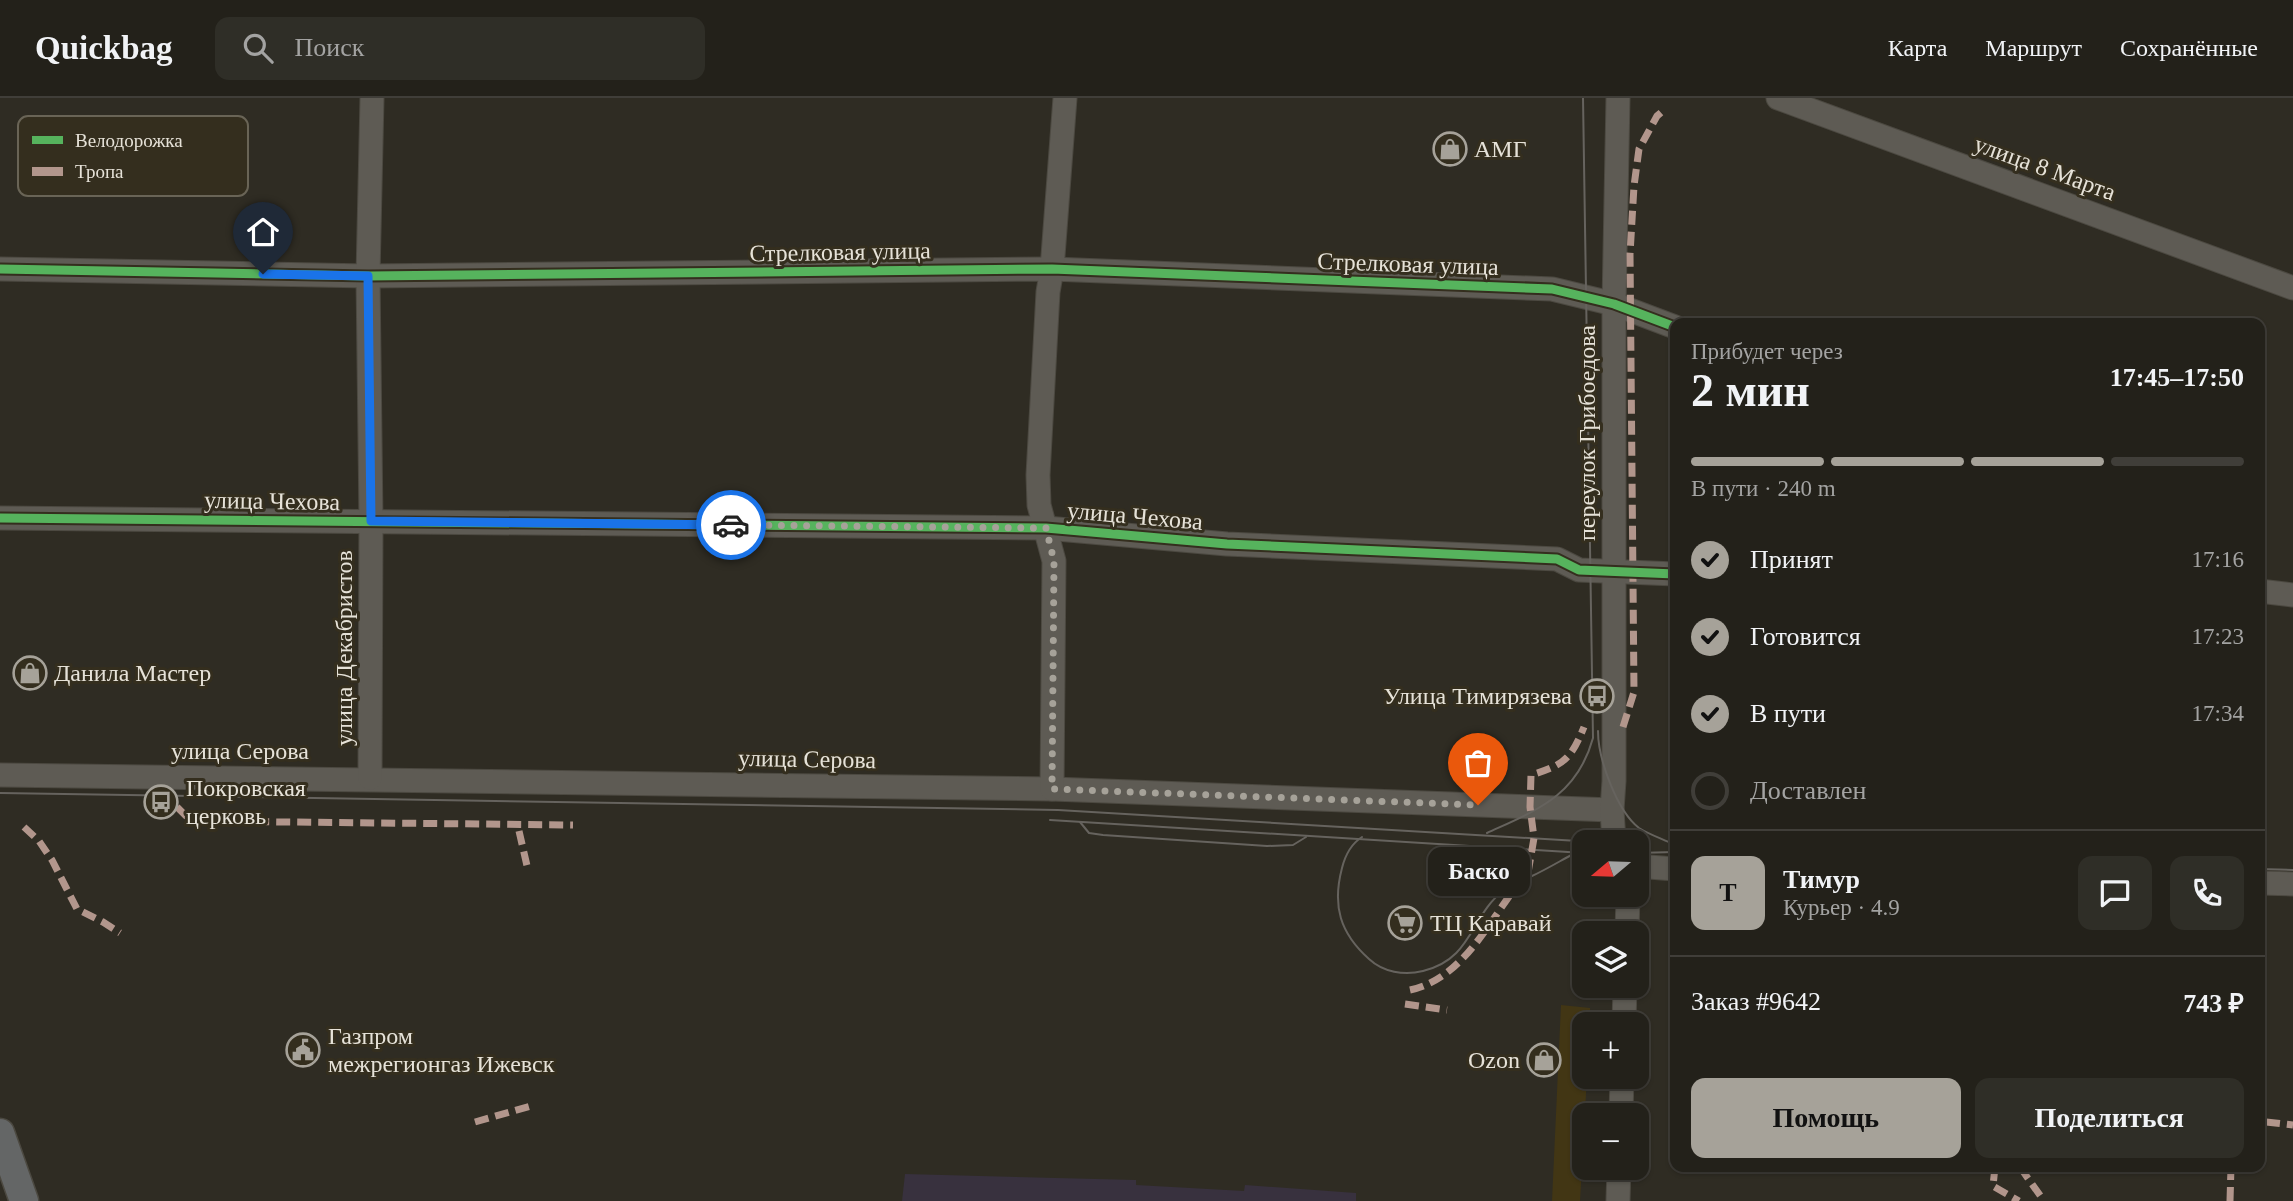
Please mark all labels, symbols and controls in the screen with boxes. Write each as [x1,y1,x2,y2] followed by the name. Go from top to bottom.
[215,17,705,80] search box
[239,29,277,67] icon: search
[35,30,173,66] text: Quickbag
[295,33,364,62] text: Поиск
[1888,35,1947,61] text: Карта
[1985,35,2082,61] text: Маршрут
[2120,35,2258,61] text: Сохранённые
[18,116,248,196] legend
[75,130,183,151] text: Велодорожка
[1431,130,1469,168] shop icon: АМГ
[1971,130,2119,206] street label: улица 8 Марта
[1474,136,1527,162] place label: АМГ
[75,161,124,182] text: Тропа
[233,202,293,274] pin
[244,213,282,251] icon: home
[749,237,931,267] street label: Стрелковая улица
[1317,248,1499,280] street label: Стрелковая улица
[1574,325,1600,541] street label: переулок Грибоедова
[1691,339,1843,364] text: Прибудет через
[2110,363,2244,392] text: 17:45–17:50
[1691,365,1810,416] text: 2 мин
[1691,476,1836,501] text: В пути · 240 m
[204,487,341,515] street label: улица Чехова
[696,490,766,560] courier
[1066,497,1204,535] street label: улица Чехова
[712,506,750,544] icon: car
[1691,541,1729,579] icon: check
[1750,545,1833,574] text: Принят
[2192,547,2244,572] text: 17:16
[331,550,357,746] street label: улица Декабристов
[1691,618,1729,656] icon: check
[1750,622,1861,651] text: Готовится
[2192,624,2244,649] text: 17:23
[11,654,49,692] shop icon: Данила Мастер
[54,660,211,686] place label: Данила Мастер
[1578,677,1616,715] bus stop icon: Улица Тимирязева
[1384,683,1572,709] place label: Улица Тимирязева
[1691,695,1729,733] icon: check
[1750,699,1826,728] text: В пути
[2192,701,2244,726] text: 17:34
[1448,733,1508,805] pin
[171,738,309,764] street label: улица Серова
[1459,744,1497,782] icon: bag
[738,745,877,773] street label: улица Серова
[186,775,306,829] place label: Покровская церковь
[1750,776,1867,805] text: Доставлен
[142,783,180,821] bus stop icon: Покровская церковь
[1572,830,1648,906] north arrow
[1572,830,1649,1180] map controls
[1427,847,1529,896] callout: Баско
[2078,856,2152,930] button: chat
[2170,856,2244,930] button: phone
[1448,859,1510,884] text: Баско
[1783,865,1860,894] text: Тимур
[1719,878,1737,907] text: Т
[1783,895,1900,920] text: Курьер · 4.9
[1386,904,1424,942] supermarket icon: ТЦ Каравай
[1430,910,1552,936] place label: ТЦ Каравай
[1572,921,1649,998] button: layers
[1691,987,1821,1016] text: Заказ #9642
[2183,989,2244,1018] text: 743 ₽
[1572,1012,1649,1089] button: +
[328,1023,555,1077] place label: Газпром межрегионгаз Ижевск
[284,1031,322,1069] public building icon: Газпром межрегионгаз Ижевск
[1525,1041,1563,1079] shop icon: Ozon
[1468,1047,1520,1073] place label: Ozon
[1691,1078,1961,1158] button: Помощь
[1975,1078,2244,1158] button: Поделиться
[1572,1103,1649,1180] button: −

